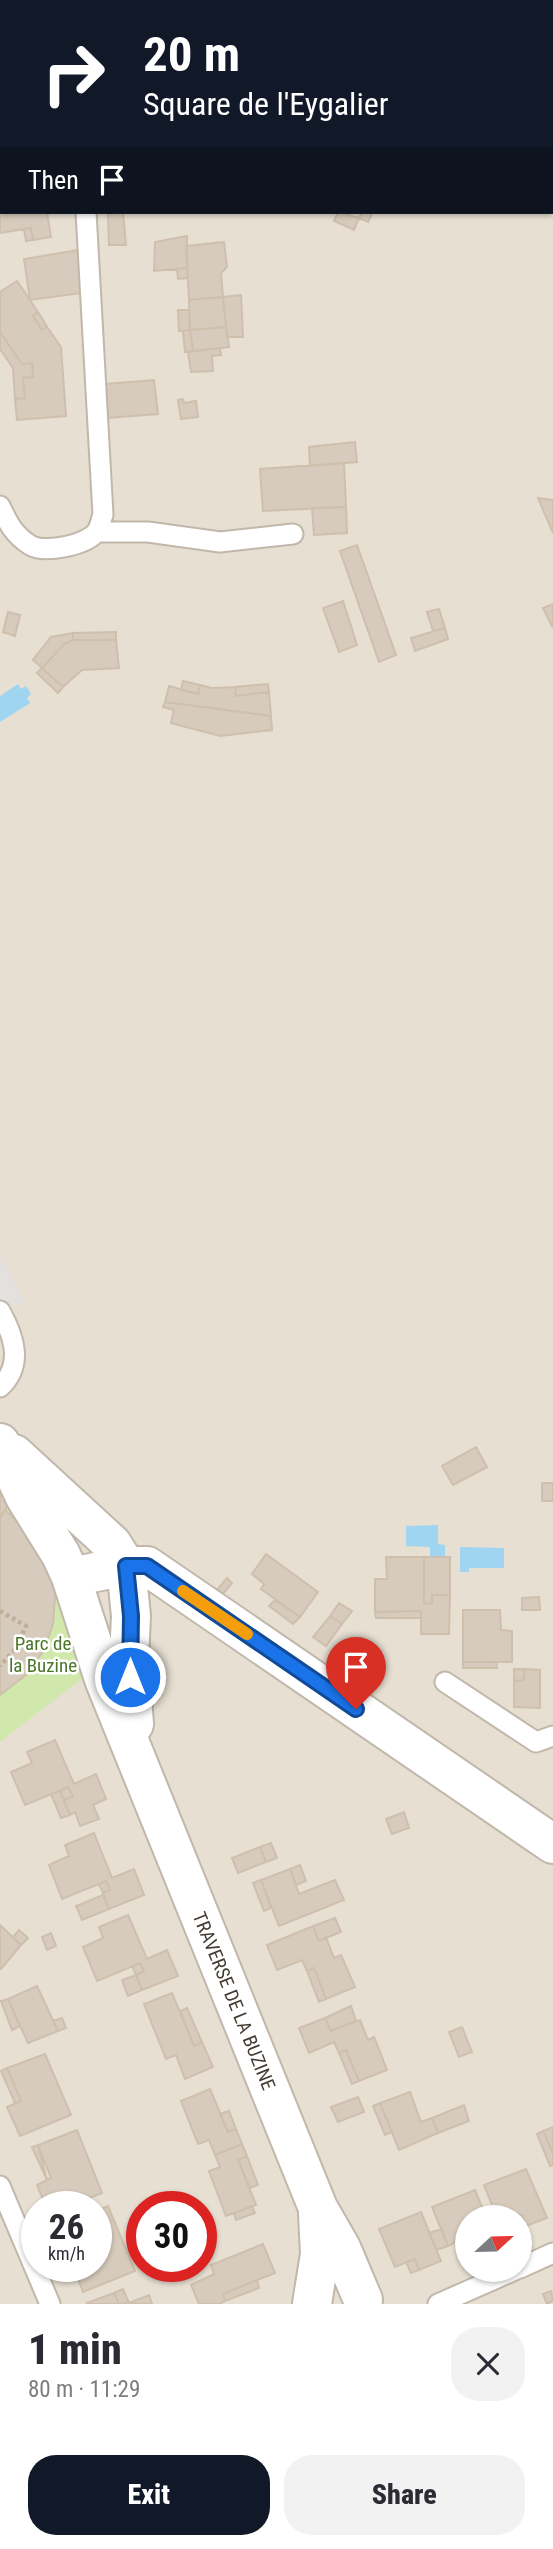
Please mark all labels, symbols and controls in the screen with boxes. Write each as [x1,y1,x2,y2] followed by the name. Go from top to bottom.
[143,26,240,83] text: 20 m
[28,28,119,119] icon: right
[143,85,389,123] text: Square de l'Eygalier
[93,161,131,199] icon: arrive
[28,165,79,195] text: Then
[9,1632,77,1677] park label: Parc de la Buzine
[326,1637,386,1709] pin
[93,1640,167,1714] position arrow
[337,1648,375,1686] icon: arrive
[188,1909,280,2093] street label: TRAVERSE DE LA BUZINE
[126,2191,217,2282] speed limit sign: 30
[455,2205,532,2282] north arrow
[455,2205,532,2282] map controls
[49,2207,84,2248] text: 26
[48,2243,85,2264] text: km/h
[28,2325,122,2374] text: 1 min
[451,2327,525,2401] button: close
[28,2376,140,2403] text: 80 m · 11:29
[28,2455,270,2535] button: Exit
[284,2455,525,2535] button: Share

